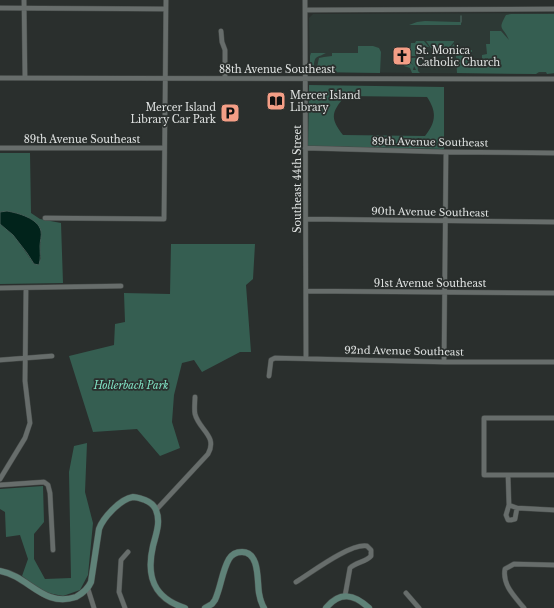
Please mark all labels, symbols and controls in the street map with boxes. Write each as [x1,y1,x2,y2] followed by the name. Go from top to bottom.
[416,44,500,69] place label: St. Monica Catholic Church
[391,45,413,67] church icon: St. Monica Catholic Church
[219,63,335,76] street label: 88th Avenue Southeast
[290,89,361,114] place label: Mercer Island Library
[265,90,287,112] library icon: Mercer Island Library
[131,101,217,126] place label: Mercer Island Library Car Park
[219,102,241,124] parking icon: Mercer Island Library Car Park
[291,125,304,233] street label: Southeast 44th Street
[24,133,140,146] street label: 89th Avenue Southeast
[372,134,489,150] street label: 89th Avenue Southeast
[371,204,489,220] street label: 90th Avenue Southeast
[374,277,487,290] street label: 91st Avenue Southeast
[344,343,464,359] street label: 92nd Avenue Southeast
[93,379,168,392] park label: Hollerbach Park

